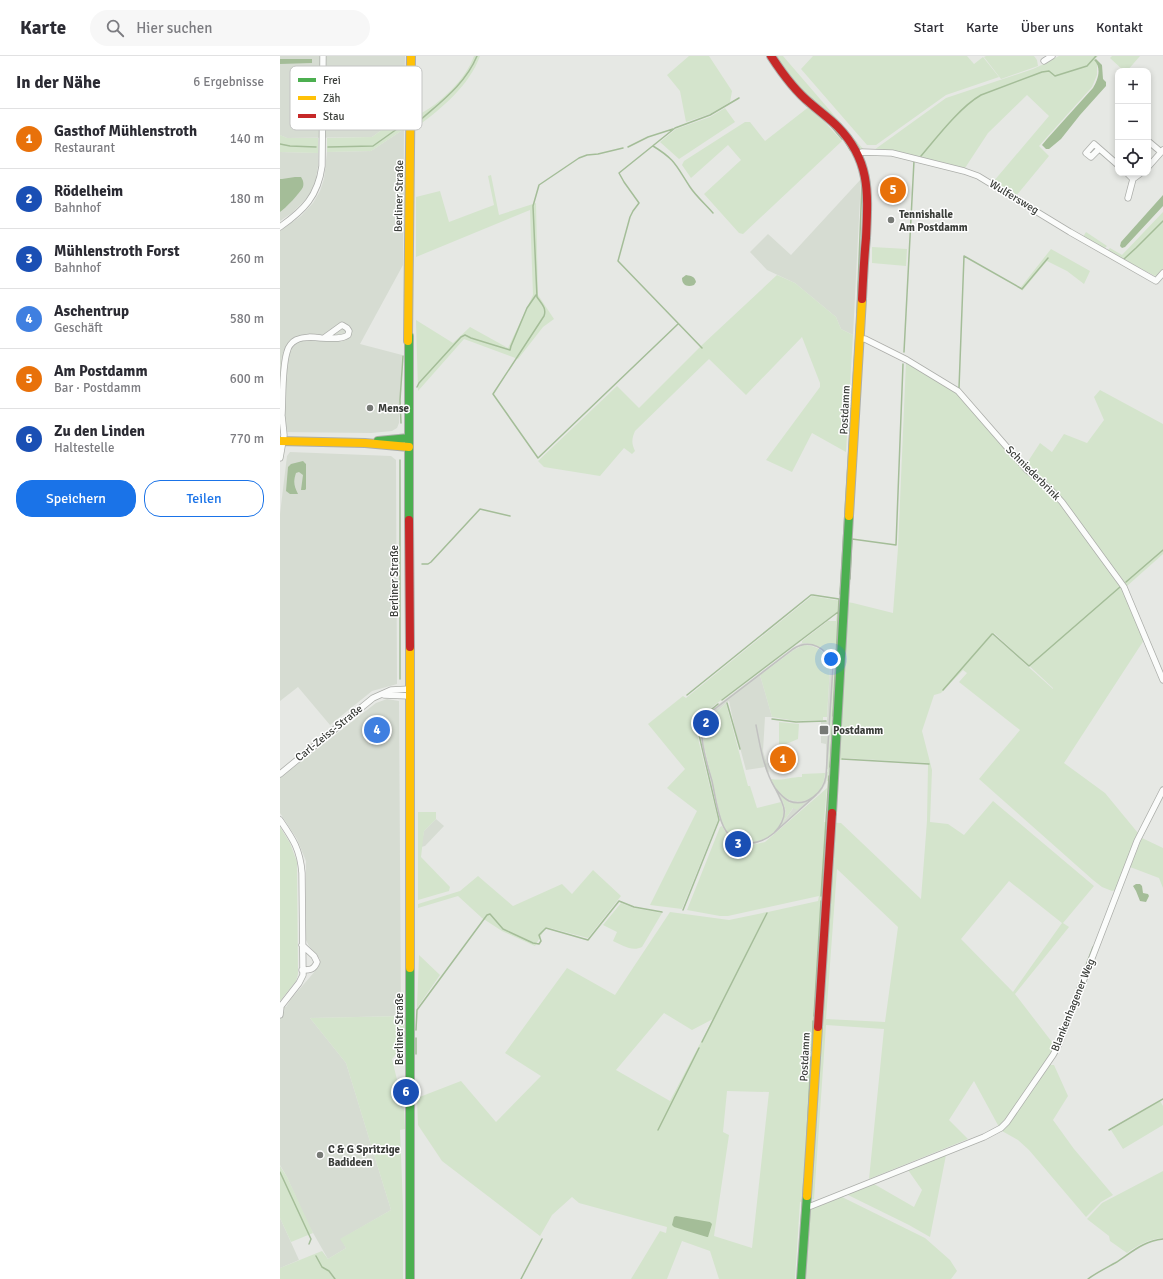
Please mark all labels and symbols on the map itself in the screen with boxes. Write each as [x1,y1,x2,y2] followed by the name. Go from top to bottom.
[290,66,422,130] legend
[323,74,341,87] text: Frei
[323,92,341,105] text: Zäh
[323,110,345,123] text: Stau
[392,160,406,232] street label: Berliner Straße
[880,175,906,205] pin: 5
[987,177,1041,217] street label: Wulfersweg
[899,208,968,234] place label: Tennishalle Am Postdamm
[886,215,896,225] marker: Tennishalle Am Postdamm
[837,385,853,435] street label: Postdamm
[378,402,410,415] place label: Mense
[365,403,375,413] marker: Mense
[1003,443,1063,503] street label: Schniederbrink
[388,545,401,617] street label: Berliner Straße
[821,649,841,669] your location
[293,702,365,764] street label: Carl-Zeiss-Straße
[693,708,719,738] pin: 2
[364,715,390,745] pin: 4
[818,724,830,736] marker: Postdamm
[833,724,883,737] place label: Postdamm
[770,744,796,774] pin: 1
[725,829,751,859] pin: 3
[1048,956,1098,1053] street label: Blankenhagener Weg
[393,993,406,1065] street label: Berliner Straße
[797,1032,813,1082] street label: Postdamm
[393,1077,419,1107] pin: 6
[328,1143,401,1169] place label: C & G Spritzige Badideen
[315,1150,325,1160] marker: C & G Spritzige Badideen

